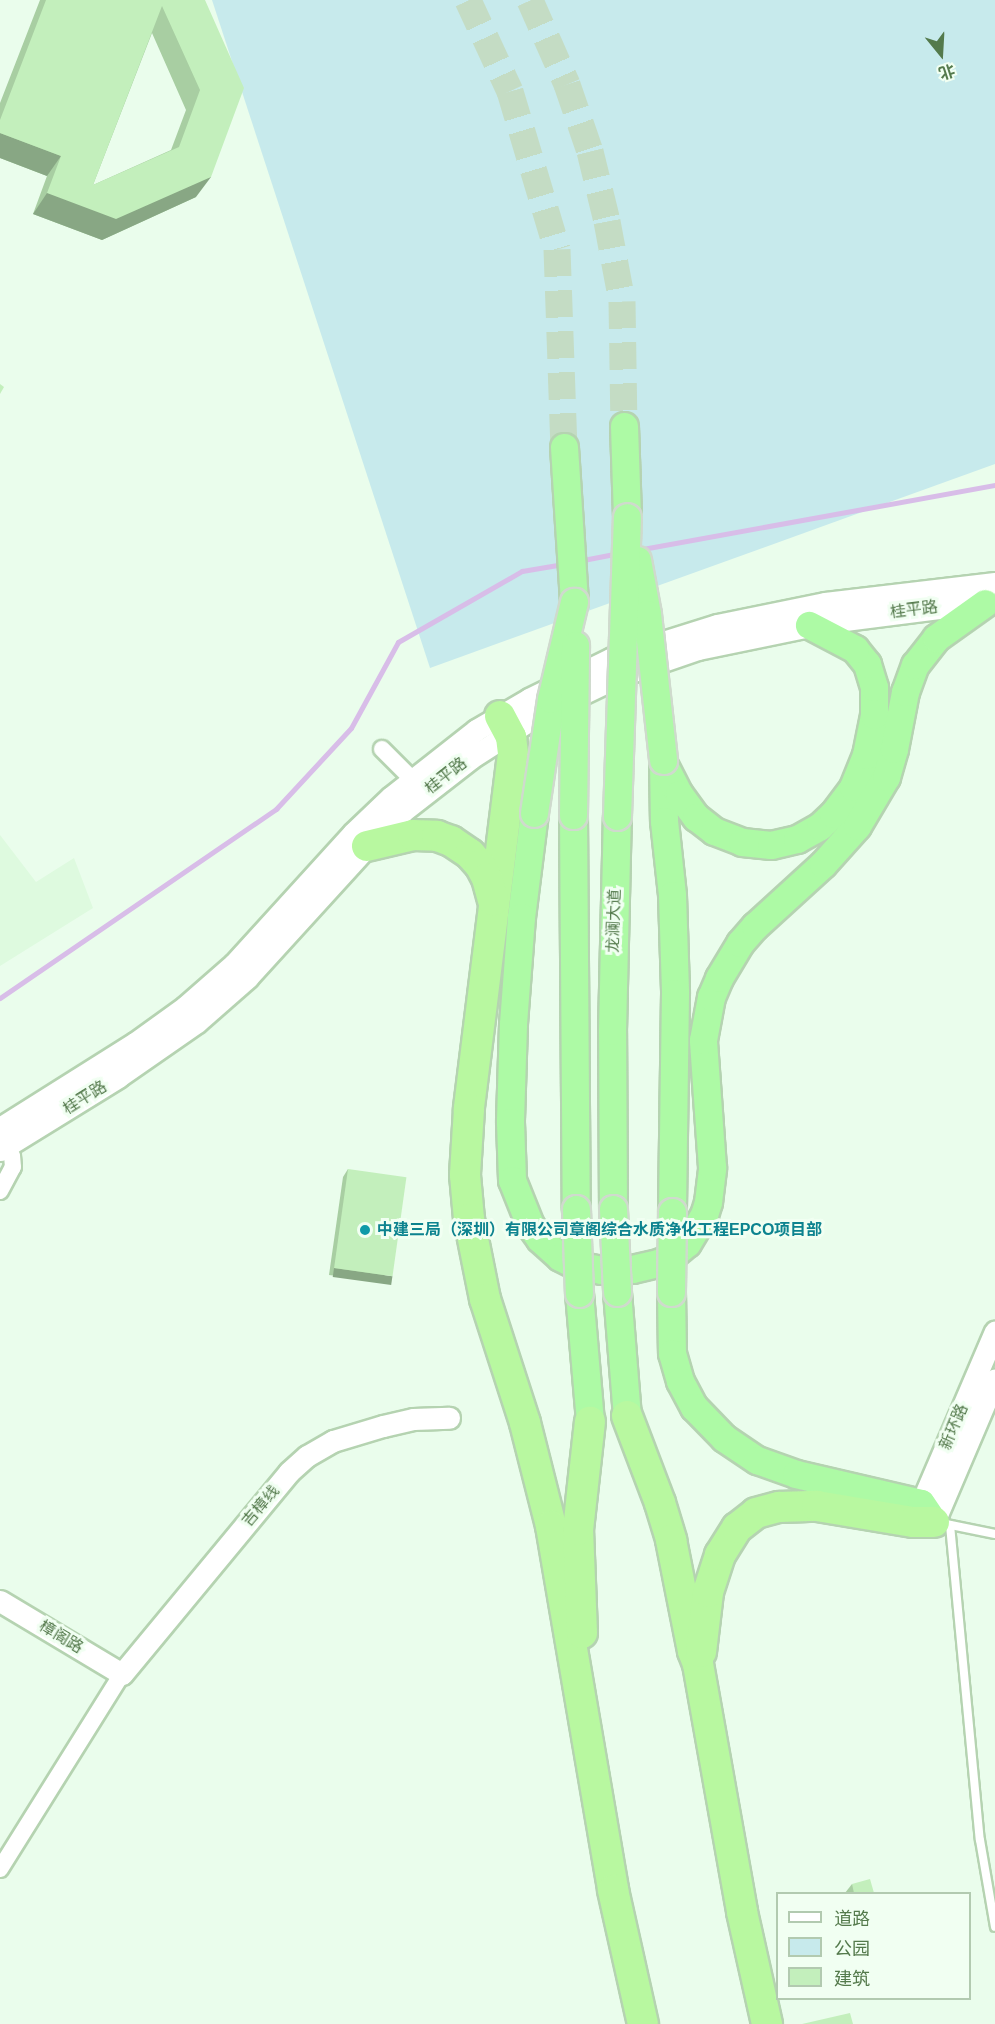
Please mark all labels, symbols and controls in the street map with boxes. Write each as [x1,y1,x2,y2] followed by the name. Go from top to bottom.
[911,24,971,84] north arrow
[936,61,957,82] text: 北
[889,598,939,622] street label: 桂平路
[421,754,471,798] street label: 桂平路
[603,889,625,953] street label: 龙澜大道
[60,1077,110,1119] street label: 桂平路
[377,1220,822,1240] place label: 中建三局（深圳）有限公司章阁综合水质净化工程EPCO项目部
[358,1223,372,1237] marker: 中建三局（深圳）有限公司章阁综合水质净化工程EPCO项目部
[936,1401,972,1453] street label: 新环路
[238,1481,284,1531] street label: 吉樟线
[35,1616,87,1658] street label: 樟阁路
[776,1892,971,2000] legend
[834,1909,870,1929] text: 道路
[834,1939,870,1959] text: 公园
[834,1969,870,1989] text: 建筑

